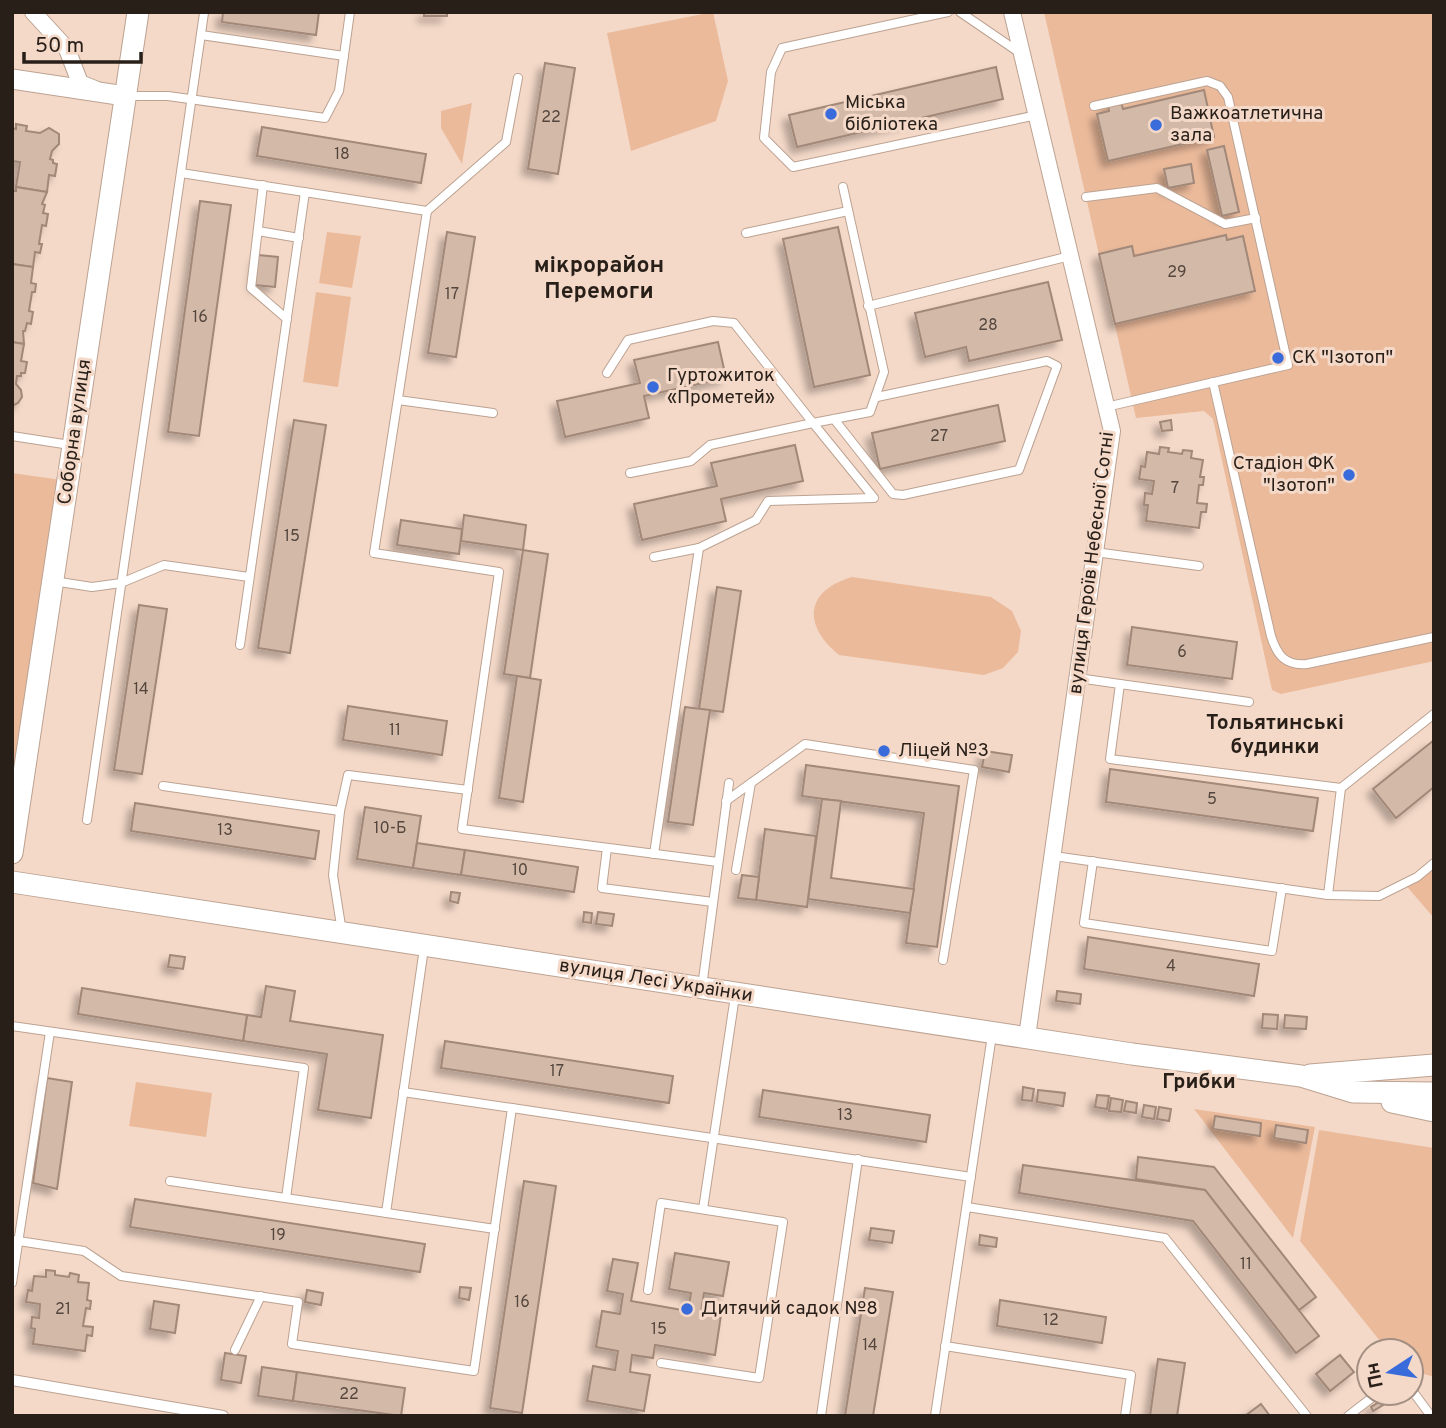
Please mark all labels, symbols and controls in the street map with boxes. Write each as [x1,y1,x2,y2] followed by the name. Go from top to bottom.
[24,21,142,65] scale bar
[35,33,84,60] text: 50 m
[845,91,938,137] place label: Міська бібліотека
[1170,102,1323,148] place label: Важкоатлетична зала
[823,106,839,122] marker: Міська бібліотека
[541,108,561,128] house number: 22
[1148,117,1164,133] marker: Важкоатлетична зала
[334,145,350,165] house number: 18
[534,252,664,307] district label: мікрорайон Перемоги
[1167,263,1187,283] house number: 29
[445,285,459,305] house number: 17
[192,308,208,328] house number: 16
[978,316,998,336] house number: 28
[1292,346,1393,370] place label: СК "Ізотоп"
[1270,350,1286,366] marker: СК "Ізотоп"
[53,358,97,506] street label: Соборна вулиця
[667,364,775,410] place label: Гуртожиток «Прометей»
[645,379,661,395] marker: Гуртожиток «Прометей»
[930,427,948,447] house number: 27
[1064,430,1120,696] street label: вулиця Героїв Небесної Сотні
[1233,452,1335,498] place label: Стадіон ФК "Ізотоп"
[1341,467,1357,483] marker: Стадіон ФК "Ізотоп"
[1171,479,1179,499] house number: 7
[284,527,300,547] house number: 15
[1177,643,1187,663] house number: 6
[133,680,149,700] house number: 14
[1206,710,1344,761] district label: Тольятинські будинки
[389,721,401,741] house number: 11
[898,739,989,763] place label: Ліцей №3
[876,743,892,759] marker: Ліцей №3
[1207,790,1217,810] house number: 5
[374,819,406,839] house number: 10-Б
[217,821,233,841] house number: 13
[512,861,528,881] house number: 10
[557,954,755,1008] street label: вулиця Лесі Українки
[1166,957,1176,977] house number: 4
[550,1062,564,1082] house number: 17
[1162,1069,1236,1096] district label: Грибки
[837,1106,853,1126] house number: 13
[270,1226,286,1246] house number: 19
[1240,1255,1252,1275] house number: 11
[514,1293,530,1313] house number: 16
[701,1297,878,1321] place label: Дитячий садок №8
[55,1300,71,1320] house number: 21
[679,1301,695,1317] marker: Дитячий садок №8
[1043,1311,1059,1331] house number: 12
[651,1320,667,1340] house number: 15
[862,1336,878,1356] house number: 14
[1355,1337,1425,1407] north arrow
[1361,1360,1390,1390] text: Пн
[339,1385,359,1405] house number: 22

